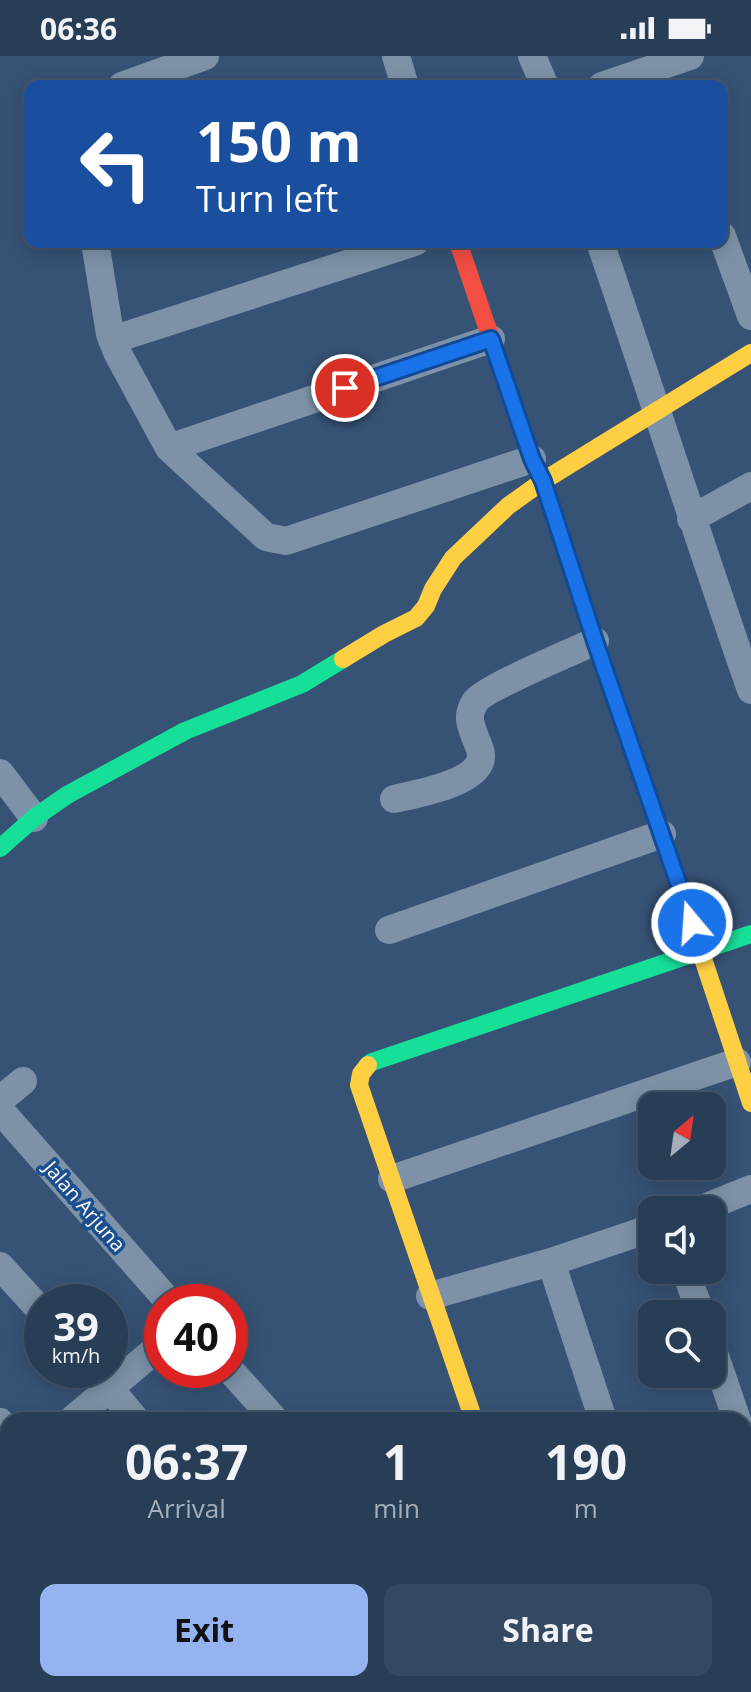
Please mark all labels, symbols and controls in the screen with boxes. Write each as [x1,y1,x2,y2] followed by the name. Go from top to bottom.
[40,8,117,49] text: 06:36
[196,102,362,178] text: 150 m
[64,112,168,216] icon: left
[196,174,338,223] text: Turn left
[311,354,379,422] pin
[323,366,367,410] icon: arrive
[650,881,734,965] position arrow
[638,1092,726,1180] north arrow
[638,1092,726,1388] map controls
[37,1154,132,1257] street label: Jalan Arjuna
[638,1196,726,1284] button: sound
[144,1284,248,1388] speed limit sign: 40
[53,1298,99,1353] text: 39
[638,1300,726,1388] button: search
[52,1342,100,1369] text: km/h
[125,1429,248,1494] text: 06:37
[383,1429,410,1494] text: 1
[545,1429,627,1494] text: 190
[147,1490,226,1526] text: Arrival
[373,1490,420,1526] text: min
[574,1490,598,1526] text: m
[40,1584,368,1676] button: Exit
[384,1584,712,1676] button: Share

